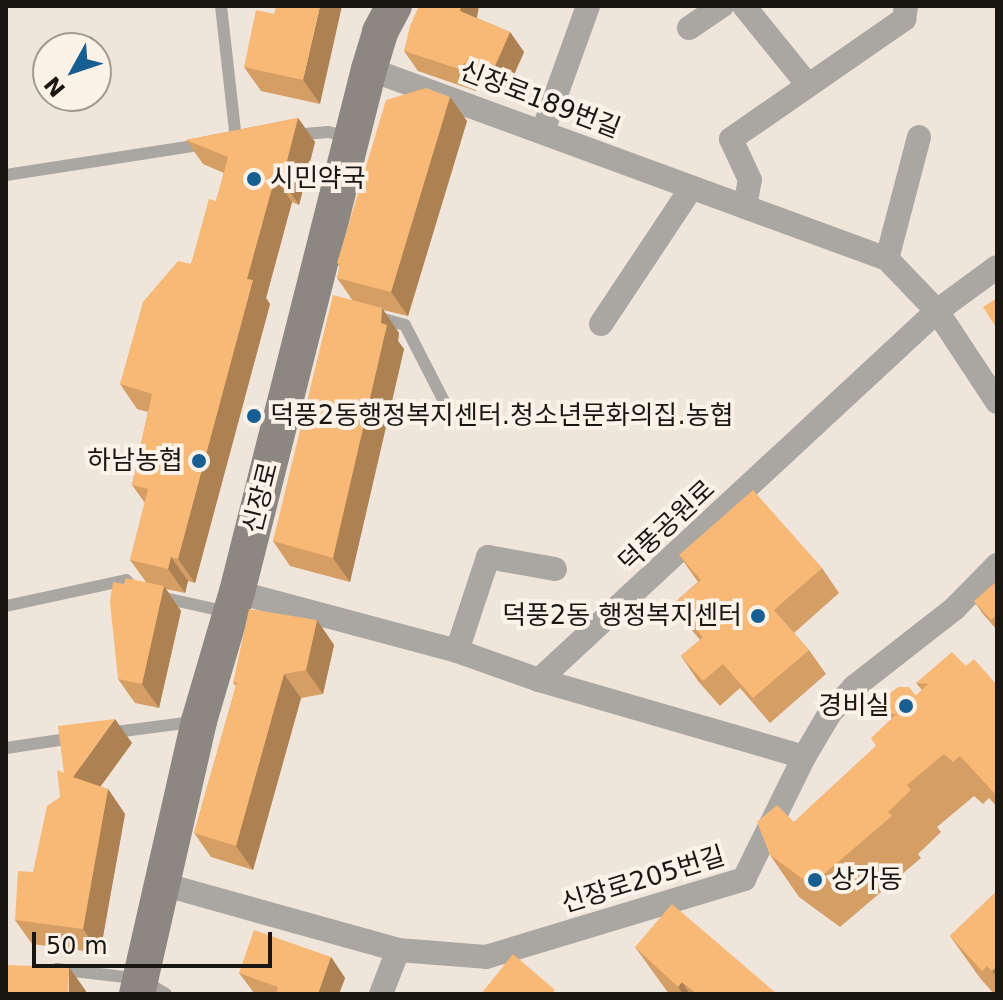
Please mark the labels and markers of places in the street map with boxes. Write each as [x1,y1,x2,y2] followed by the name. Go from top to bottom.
[270,163,366,195] place label: 시민약국
[245,170,263,188] marker: 시민약국
[270,400,734,432] place label: 덕풍2동행정복지센터.청소년문화의집.농협
[245,407,263,425] marker: 덕풍2동행정복지센터.청소년문화의집.농협
[87,445,183,477] place label: 하남농협
[190,452,208,470] marker: 하남농협
[502,600,742,632] place label: 덕풍2동 행정복지센터
[749,607,767,625] marker: 덕풍2동 행정복지센터
[818,690,890,722] place label: 경비실
[897,697,915,715] marker: 경비실
[831,864,903,896] place label: 상가동
[806,871,824,889] marker: 상가동

